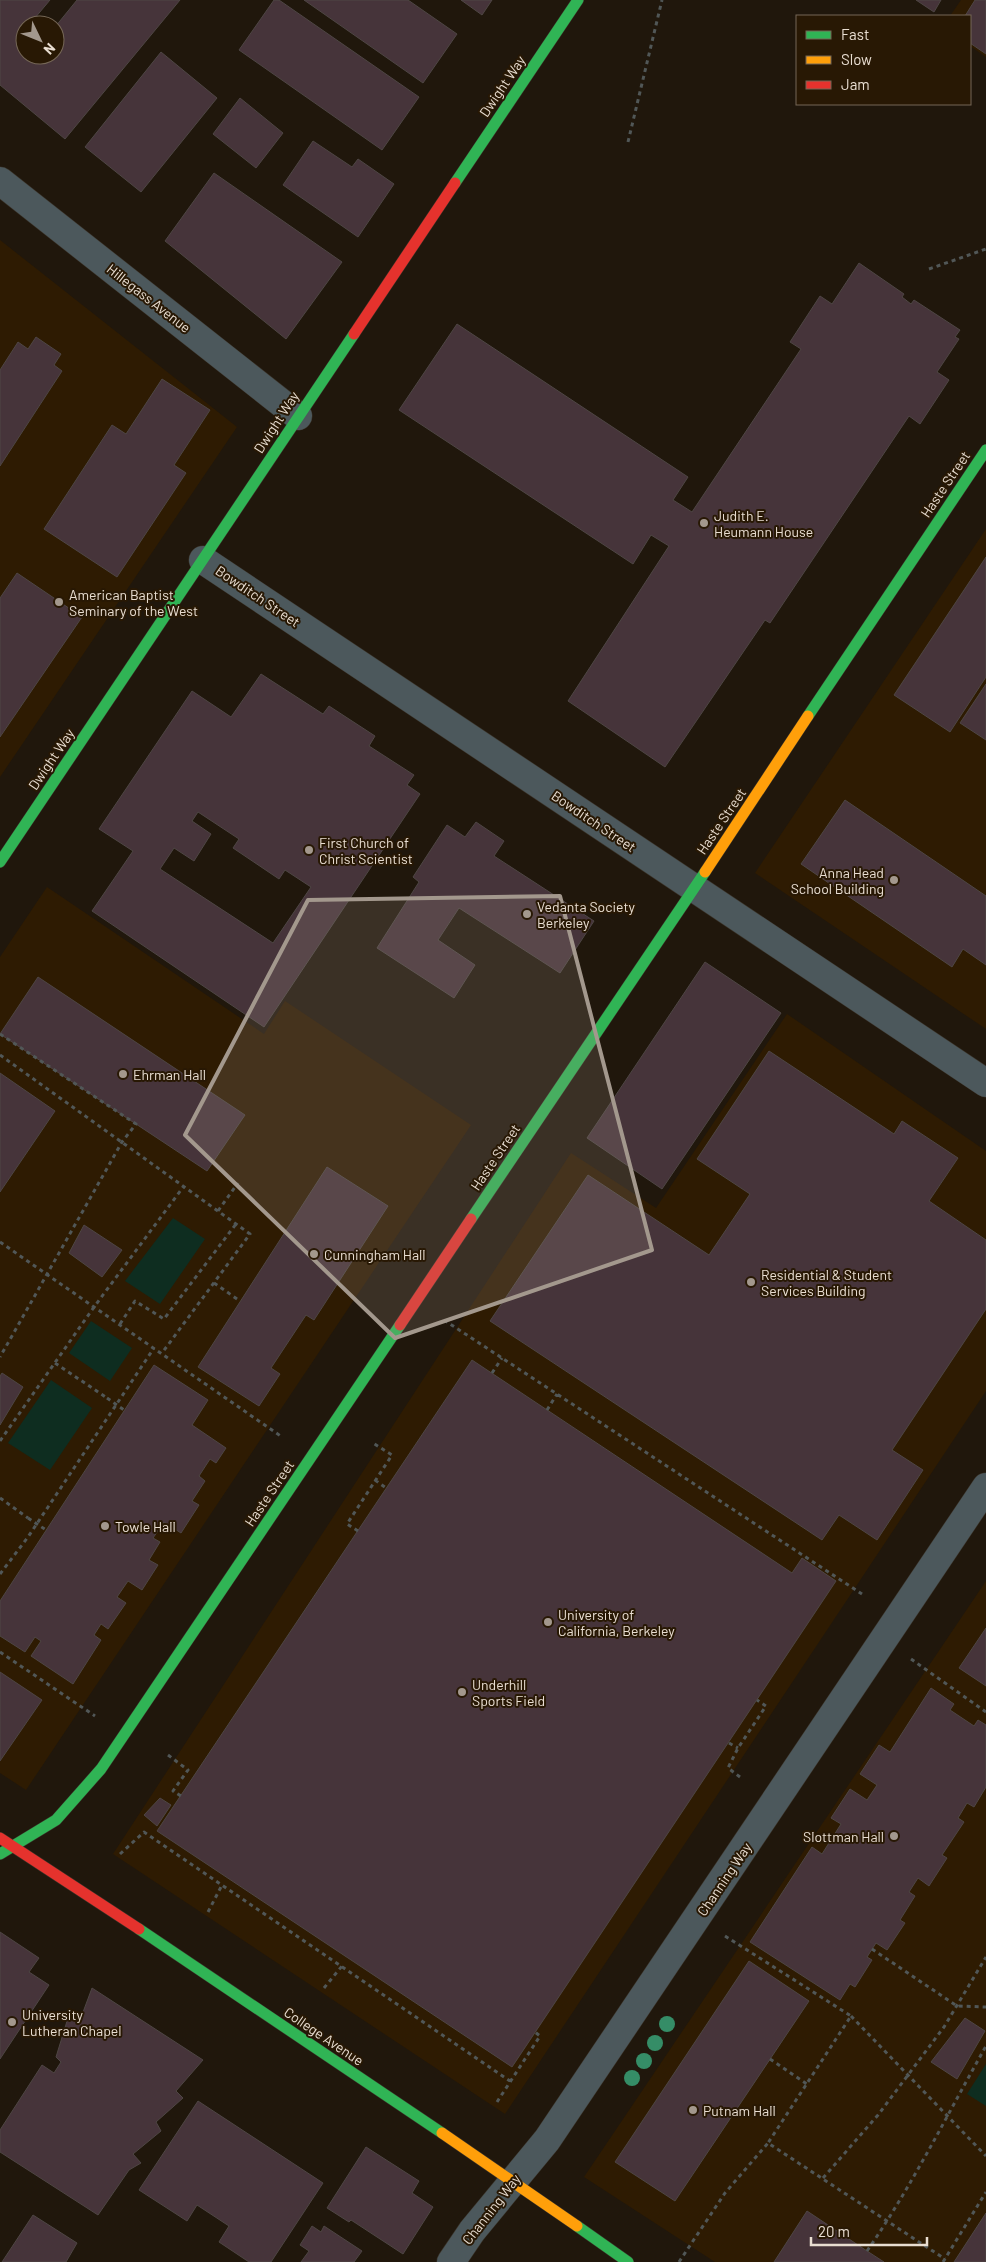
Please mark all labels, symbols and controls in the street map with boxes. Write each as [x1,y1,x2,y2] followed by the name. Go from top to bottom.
[15,15,65,65] north arrow
[796,15,971,105] legend
[841,25,869,43] text: Fast
[40,40,59,58] text: N
[841,50,872,68] text: Slow
[475,52,529,120] street label: Dwight Way
[841,75,870,93] text: Jam
[104,260,194,336] street label: Hillegass Avenue
[250,387,303,456] street label: Dwight Way
[917,448,973,520] street label: Haste Street
[714,507,813,540] place label: Judith E. Heumann House
[698,517,710,529] marker: Judith E. Heumann House
[213,562,303,630] street label: Bowditch Street
[69,586,198,619] place label: American Baptist Seminary of the West
[53,596,65,608] marker: American Baptist Seminary of the West
[24,725,78,793] street label: Dwight Way
[693,785,749,857] street label: Haste Street
[549,787,639,855] street label: Bowditch Street
[319,834,413,867] place label: First Church of Christ Scientist
[303,844,315,856] marker: First Church of Christ Scientist
[791,864,884,897] place label: Anna Head School Building
[888,874,900,886] marker: Anna Head School Building
[537,898,636,931] place label: Vedanta Society Berkeley
[521,908,533,920] marker: Vedanta Society Berkeley
[133,1066,206,1083] place label: Ehrman Hall
[117,1068,129,1080] marker: Ehrman Hall
[467,1121,523,1193] street label: Haste Street
[324,1246,426,1263] place label: Cunningham Hall
[308,1248,320,1260] marker: Cunningham Hall
[761,1266,892,1299] place label: Residential & Student Services Building
[745,1276,757,1288] marker: Residential & Student Services Building
[241,1457,297,1529] street label: Haste Street
[115,1518,176,1535] place label: Towle Hall
[99,1520,111,1532] marker: Towle Hall
[558,1606,675,1639] place label: University of California, Berkeley
[542,1616,554,1628] marker: University of California, Berkeley
[472,1676,545,1709] place label: Underhill Sports Field
[456,1686,468,1698] marker: Underhill Sports Field
[803,1828,884,1845] place label: Slottman Hall
[888,1830,900,1842] marker: Slottman Hall
[693,1839,755,1919] street label: Channing Way
[281,2003,367,2069] street label: College Avenue
[22,2006,122,2039] place label: University Lutheran Chapel
[6,2016,18,2028] marker: University Lutheran Chapel
[703,2102,776,2119] place label: Putnam Hall
[687,2104,699,2116] marker: Putnam Hall
[458,2170,524,2248] street label: Channing Way
[811,2214,927,2246] scale bar
[818,2222,850,2240] text: 20 m

